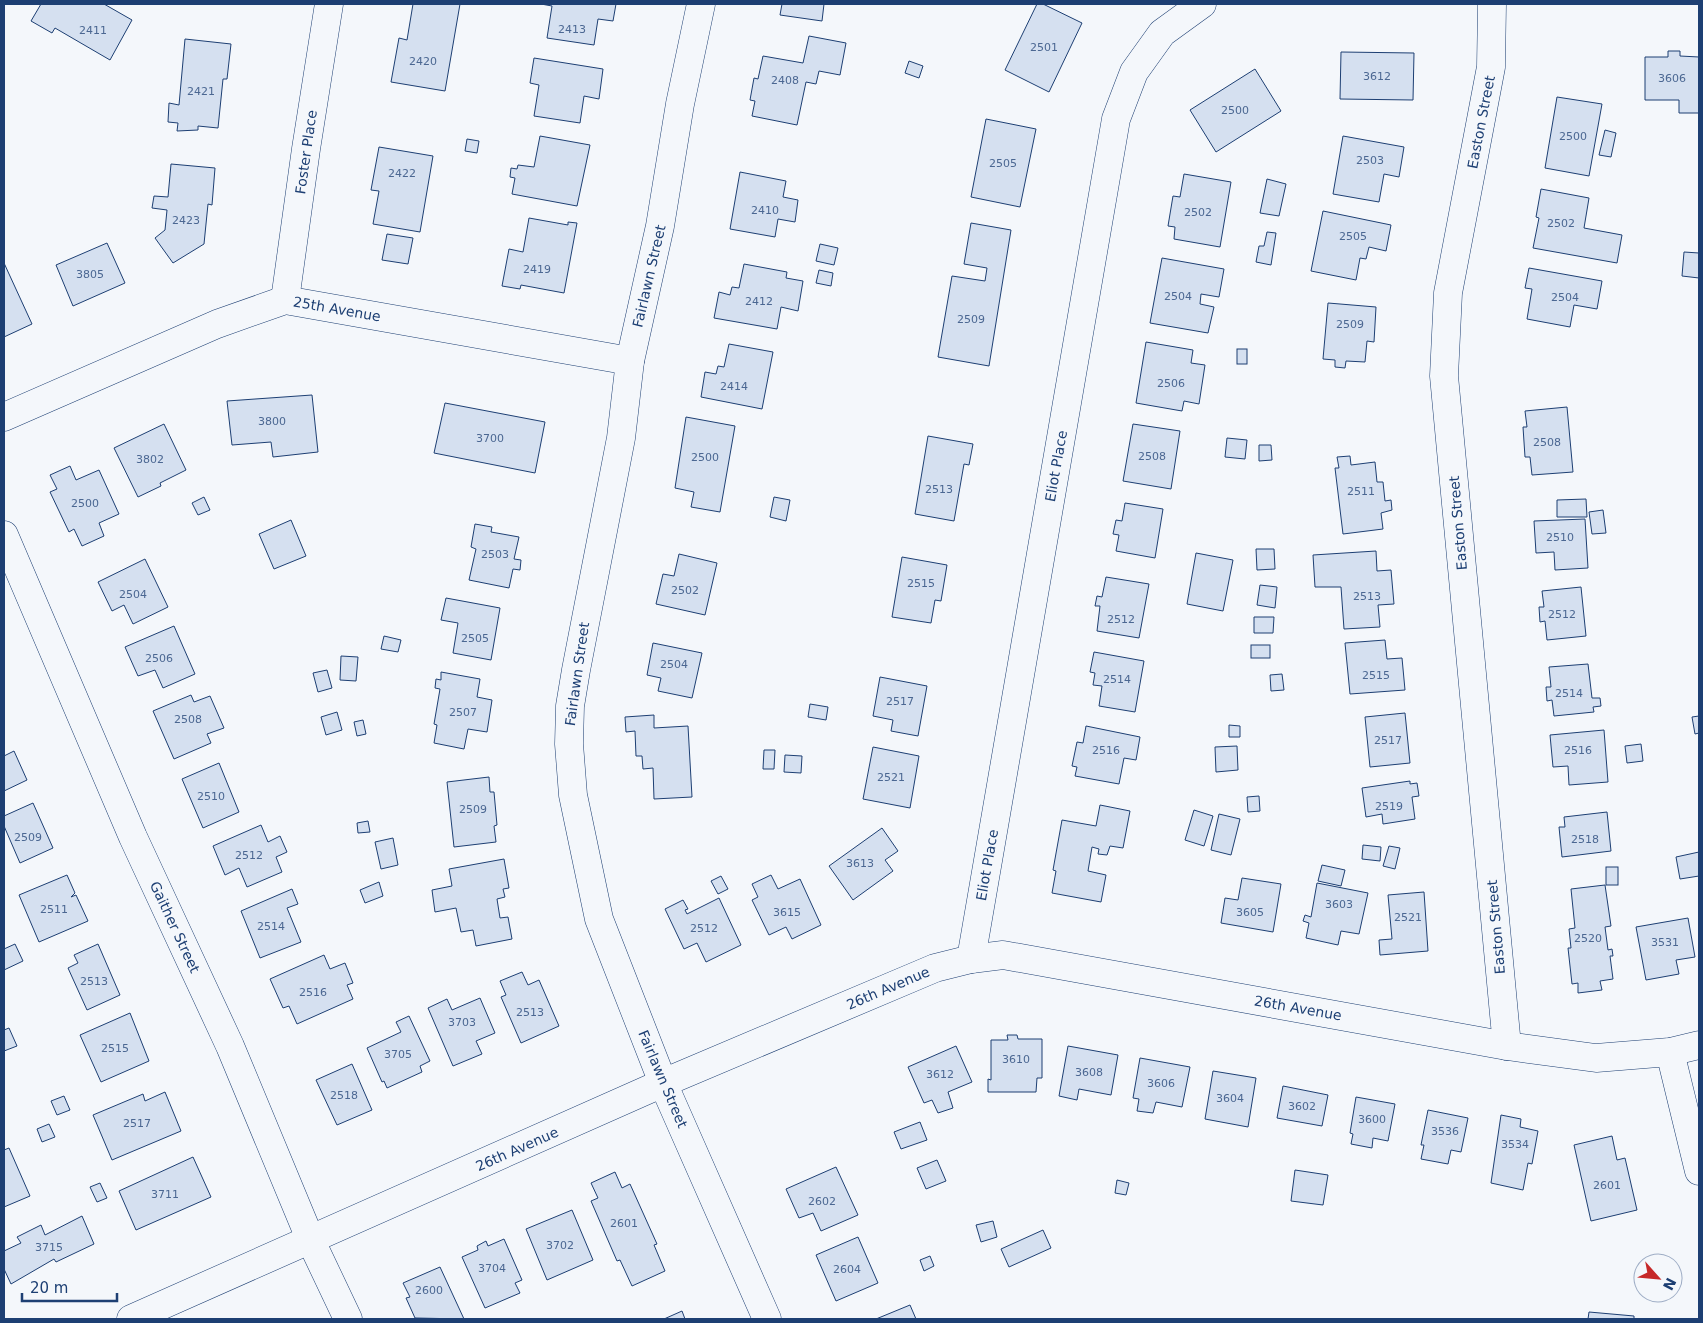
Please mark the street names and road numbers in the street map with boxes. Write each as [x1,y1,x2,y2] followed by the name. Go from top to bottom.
[1464,74,1498,170] street label: Easton Street
[292,109,320,195] street label: Foster Place
[629,223,669,329] street label: Fairlawn Street
[292,293,382,325] street label: 25th Avenue
[1042,429,1070,503] street label: Eliot Place
[1446,475,1470,571] street label: Easton Street
[562,621,592,727] street label: Fairlawn Street
[973,828,1001,902] street label: Eliot Place
[147,879,203,976] street label: Gaither Street
[1484,879,1508,975] street label: Easton Street
[844,963,932,1013] street label: 26th Avenue
[1253,992,1343,1024] street label: 26th Avenue
[635,1028,691,1131] street label: Fairlawn Street
[473,1124,561,1174] street label: 26th Avenue

